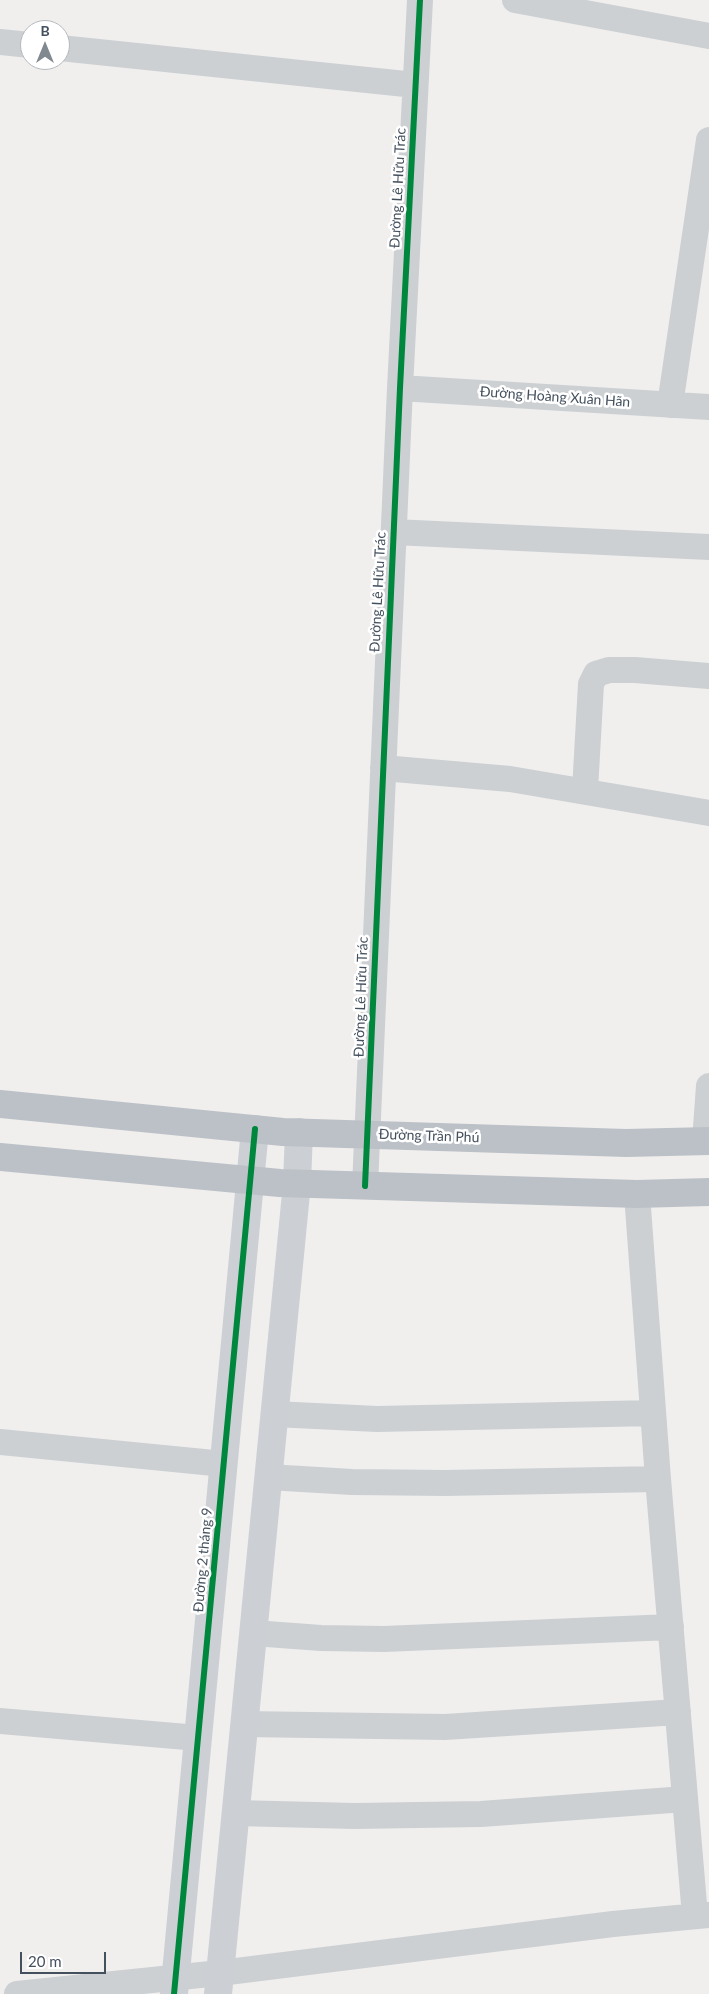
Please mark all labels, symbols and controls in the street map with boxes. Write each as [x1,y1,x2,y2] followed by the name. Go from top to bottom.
[20,20,70,70] north arrow
[40,22,50,39] text: B
[386,127,410,249] street label: Đường Lê Hữu Trác
[479,383,631,411] street label: Đường Hoàng Xuân Hãn
[366,531,390,653] street label: Đường Lê Hữu Trác
[351,936,371,1058] street label: Đường Lê Hữu Trác
[378,1126,480,1146] street label: Đường Trần Phú
[190,1507,216,1613] street label: Đường 2 tháng 9
[22,1942,109,1974] scale bar
[28,1952,62,1970] text: 20 m

